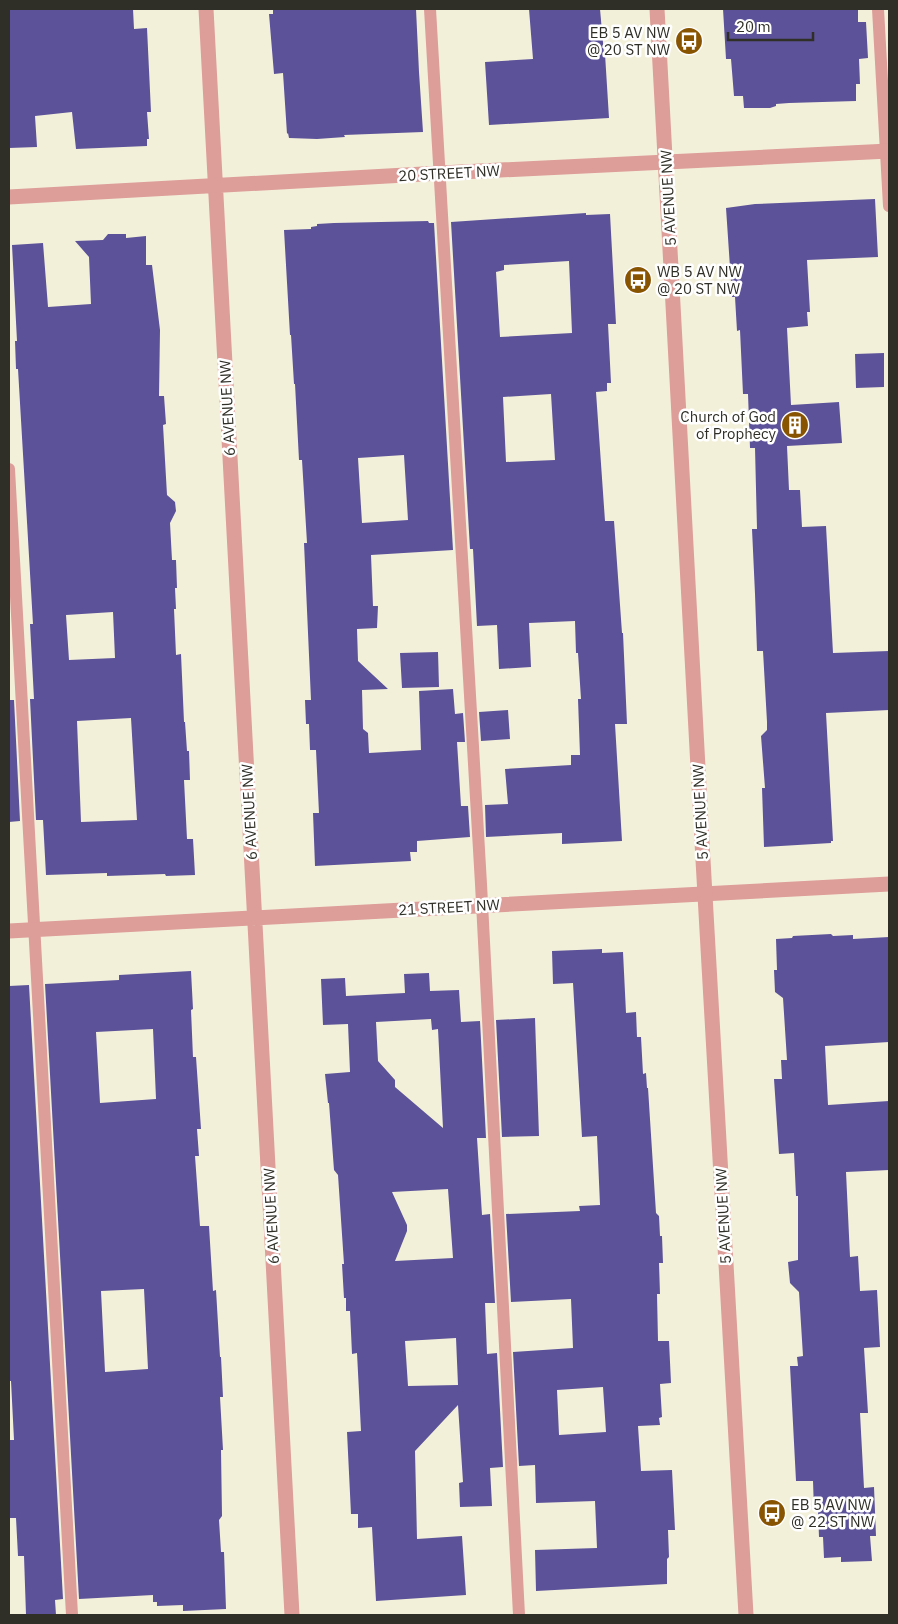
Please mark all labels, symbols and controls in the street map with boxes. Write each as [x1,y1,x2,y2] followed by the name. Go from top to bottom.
[728,10,813,42] scale bar
[736,17,771,36] text: 20 m
[587,23,671,59] place label: EB 5 AV NW @ 20 ST NW
[674,26,704,56] bus stop icon: EB 5 AV NW @ 20 ST NW
[656,149,680,247] street label: 5 AVENUE NW
[398,161,501,185] street label: 20 STREET NW
[657,262,743,298] place label: WB 5 AV NW @ 20 ST NW
[623,265,653,295] bus stop icon: WB 5 AV NW @ 20 ST NW
[215,359,239,457] street label: 6 AVENUE NW
[680,407,777,443] place label: Church of God of Prophecy
[780,410,810,440] building icon: Church of God of Prophecy
[237,763,261,861] street label: 6 AVENUE NW
[688,763,712,861] street label: 5 AVENUE NW
[398,895,501,919] street label: 21 STREET NW
[259,1167,283,1265] street label: 6 AVENUE NW
[711,1167,735,1265] street label: 5 AVENUE NW
[791,1495,875,1531] place label: EB 5 AV NW @ 22 ST NW
[757,1498,787,1528] bus stop icon: EB 5 AV NW @ 22 ST NW

